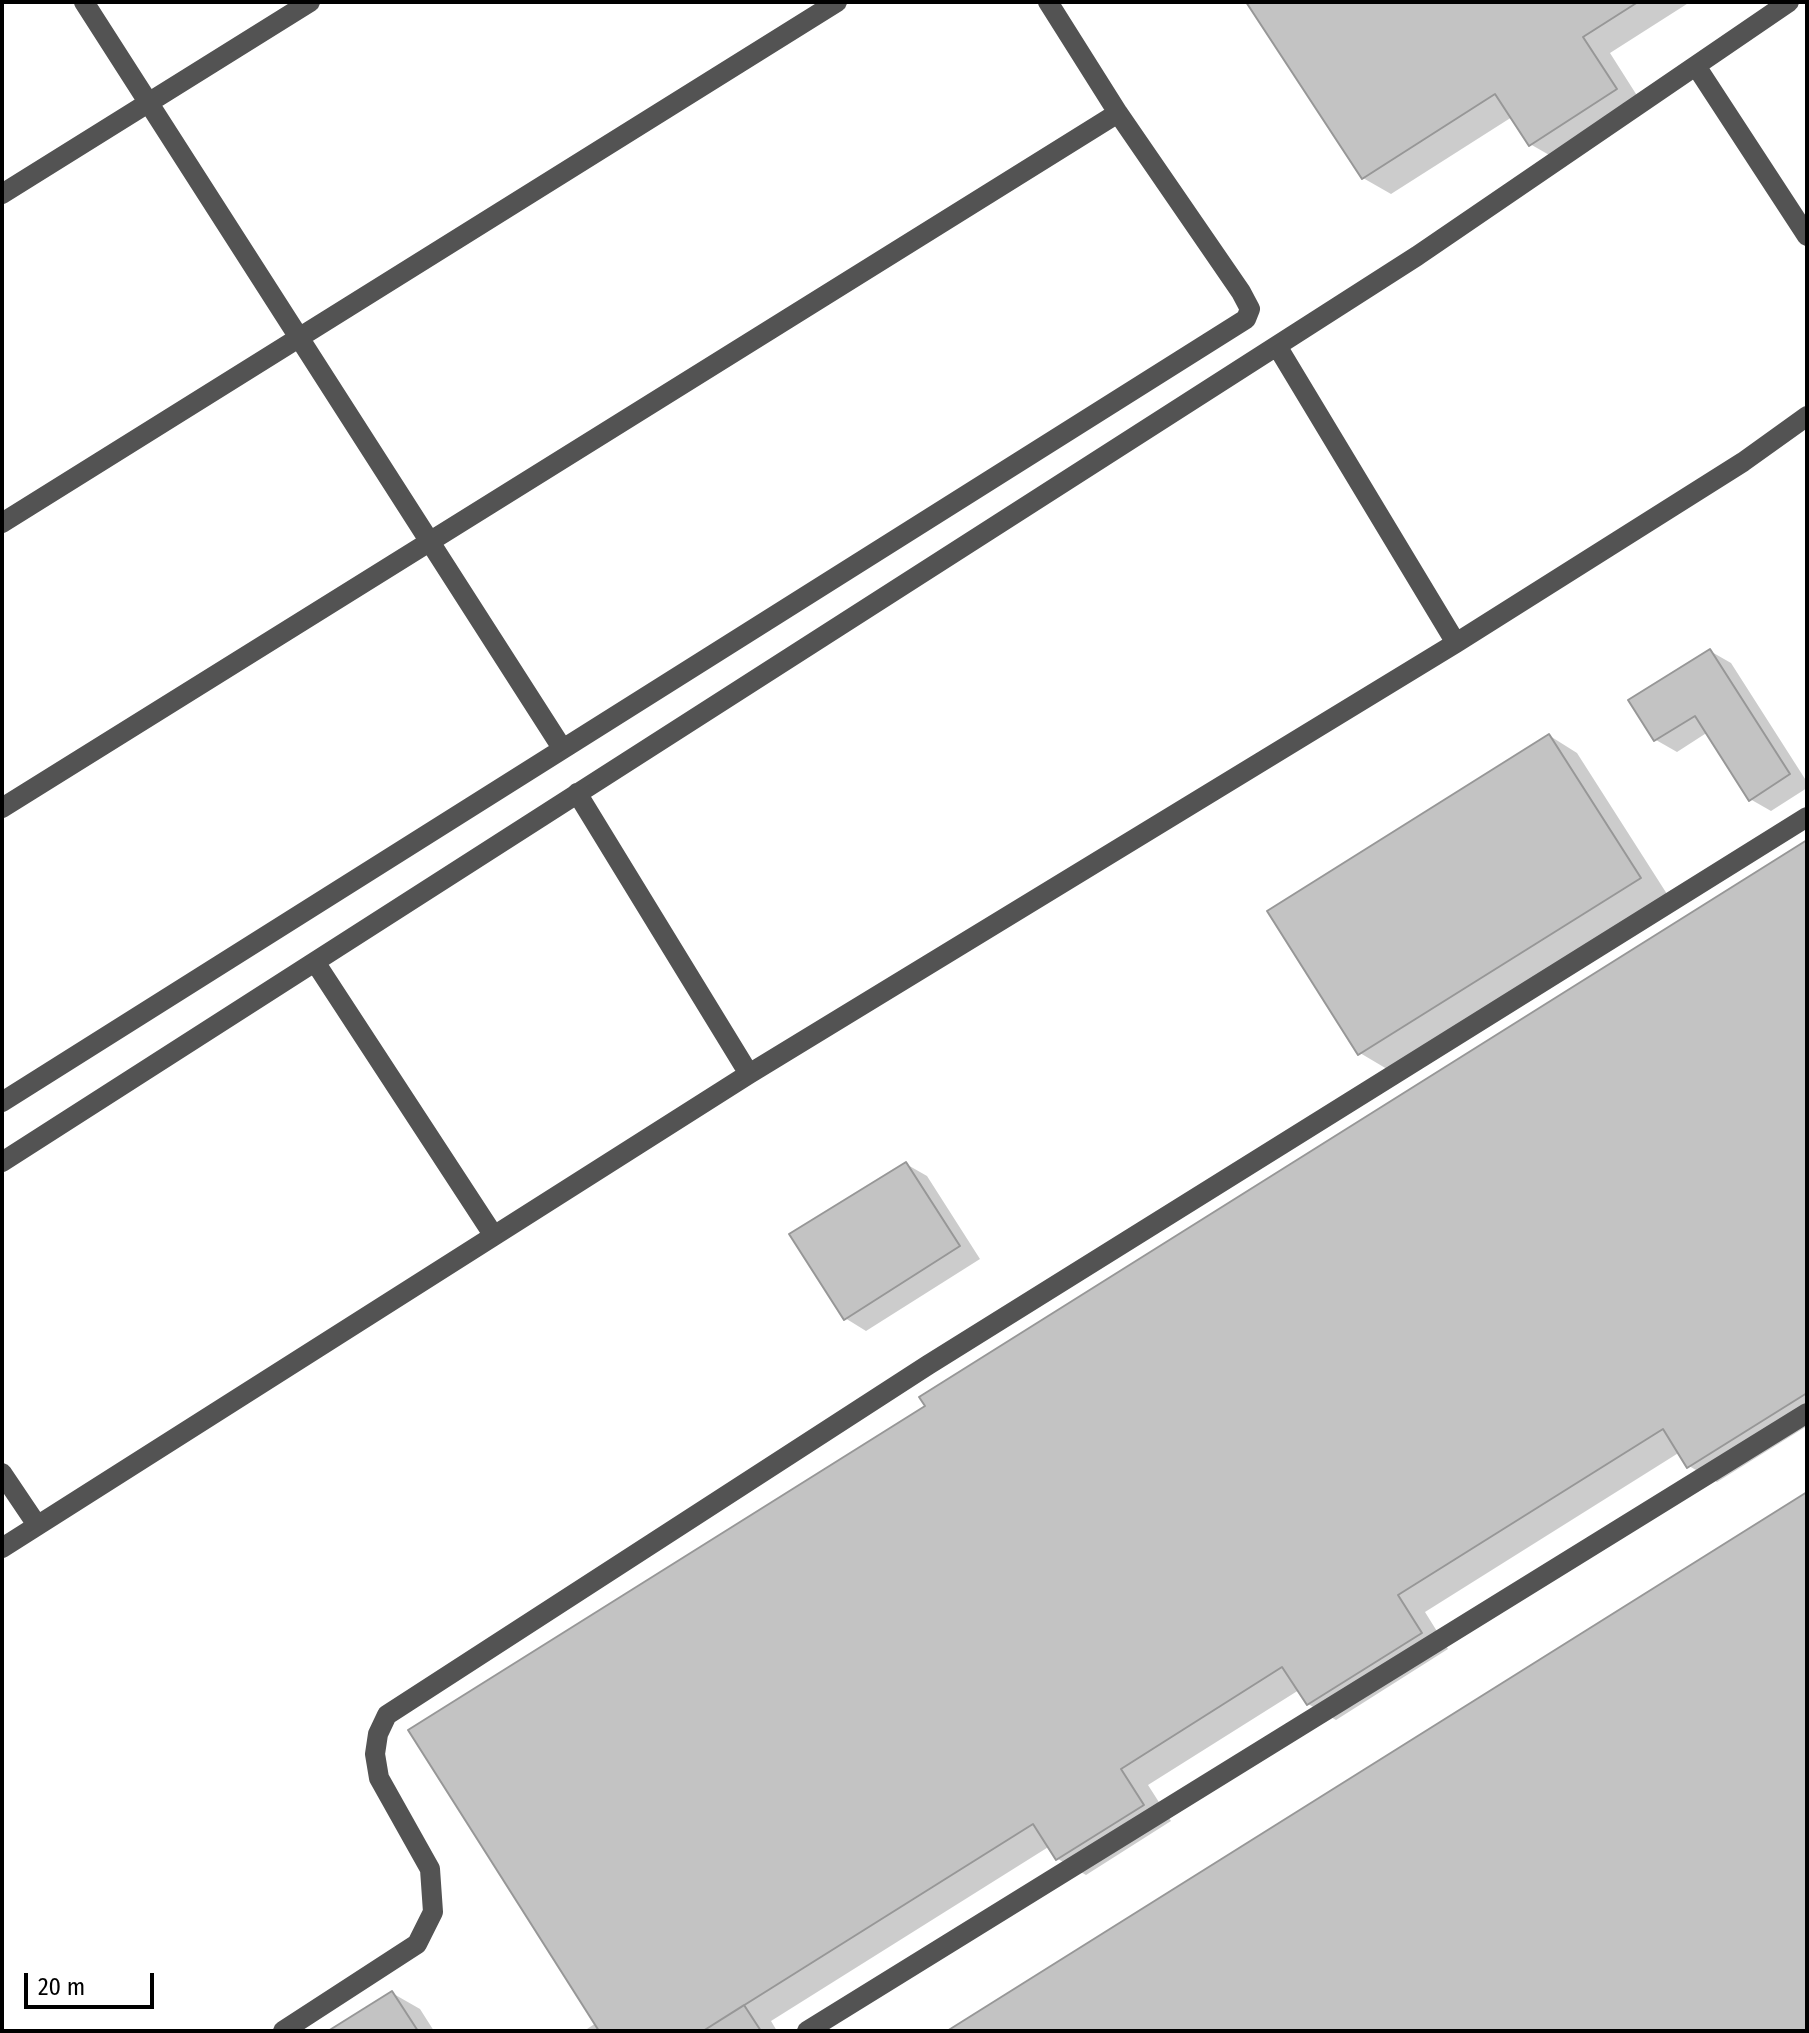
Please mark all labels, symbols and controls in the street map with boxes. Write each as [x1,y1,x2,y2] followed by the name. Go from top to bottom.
[28,1957,158,2007] scale bar
[38,1973,85,2001] text: 20 m

